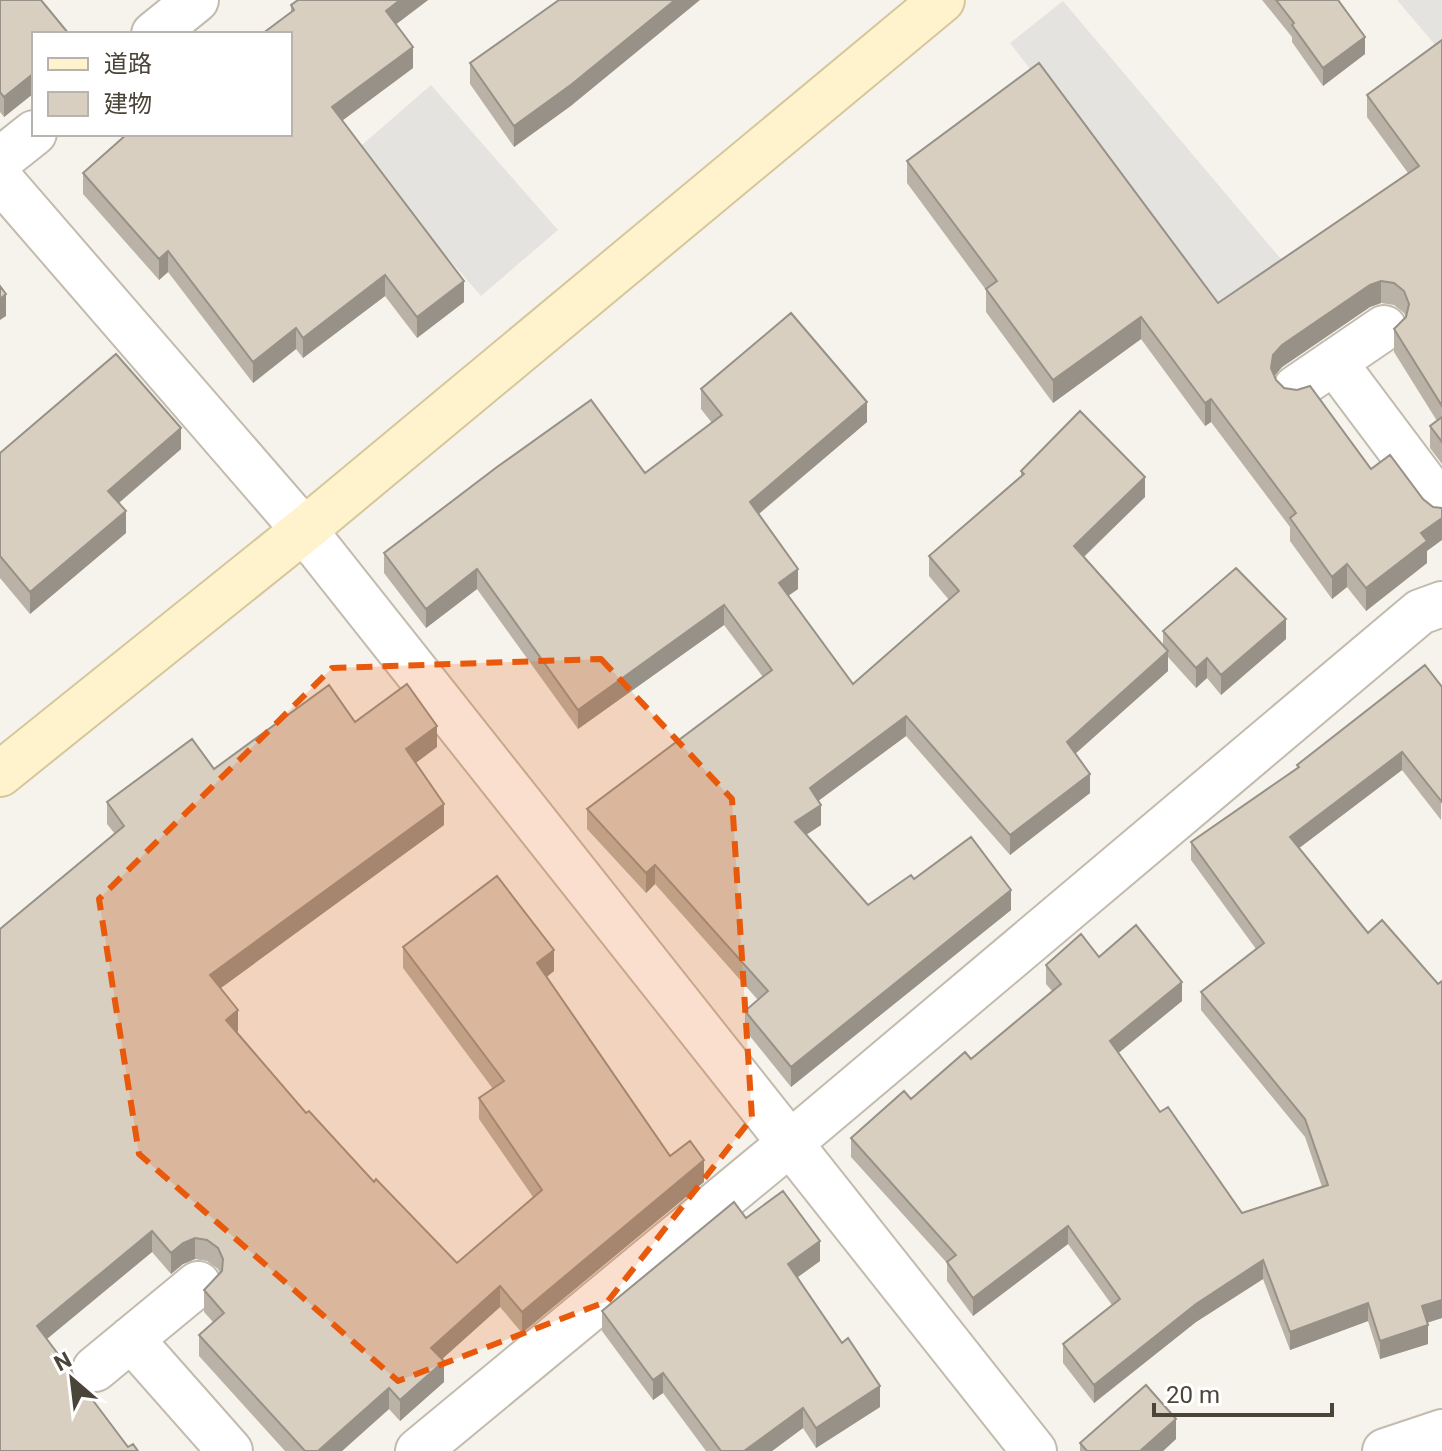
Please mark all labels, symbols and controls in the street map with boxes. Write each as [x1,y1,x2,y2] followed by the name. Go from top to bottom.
[32,32,292,136] legend
[104,50,152,78] text: 道路
[104,90,152,118] text: 建物
[32,1339,112,1419] north arrow
[50,1347,76,1376] text: N
[1154,1367,1332,1417] scale bar
[1166,1381,1220,1409] text: 20 m

